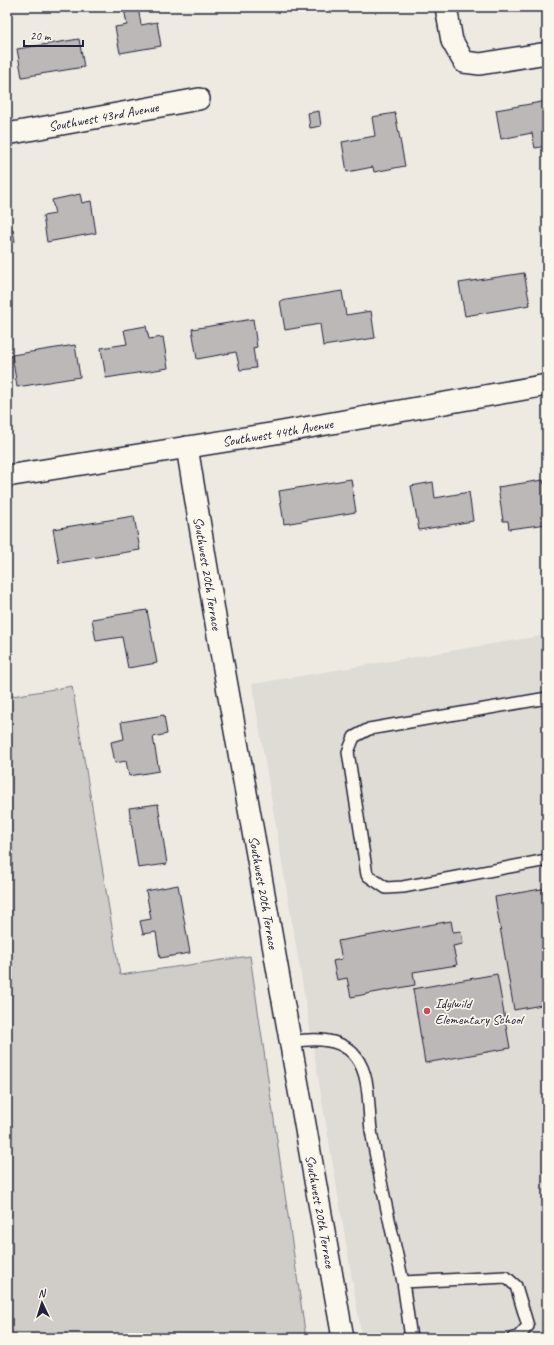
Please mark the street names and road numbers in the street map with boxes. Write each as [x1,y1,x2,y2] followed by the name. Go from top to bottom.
[47,98,161,135] street label: Southwest 43rd Avenue
[221,414,335,450] street label: Southwest 44th Avenue
[190,515,226,633] street label: Southwest 20th Terrace
[245,835,282,952] street label: Southwest 20th Terrace
[302,1154,339,1271] street label: Southwest 20th Terrace

